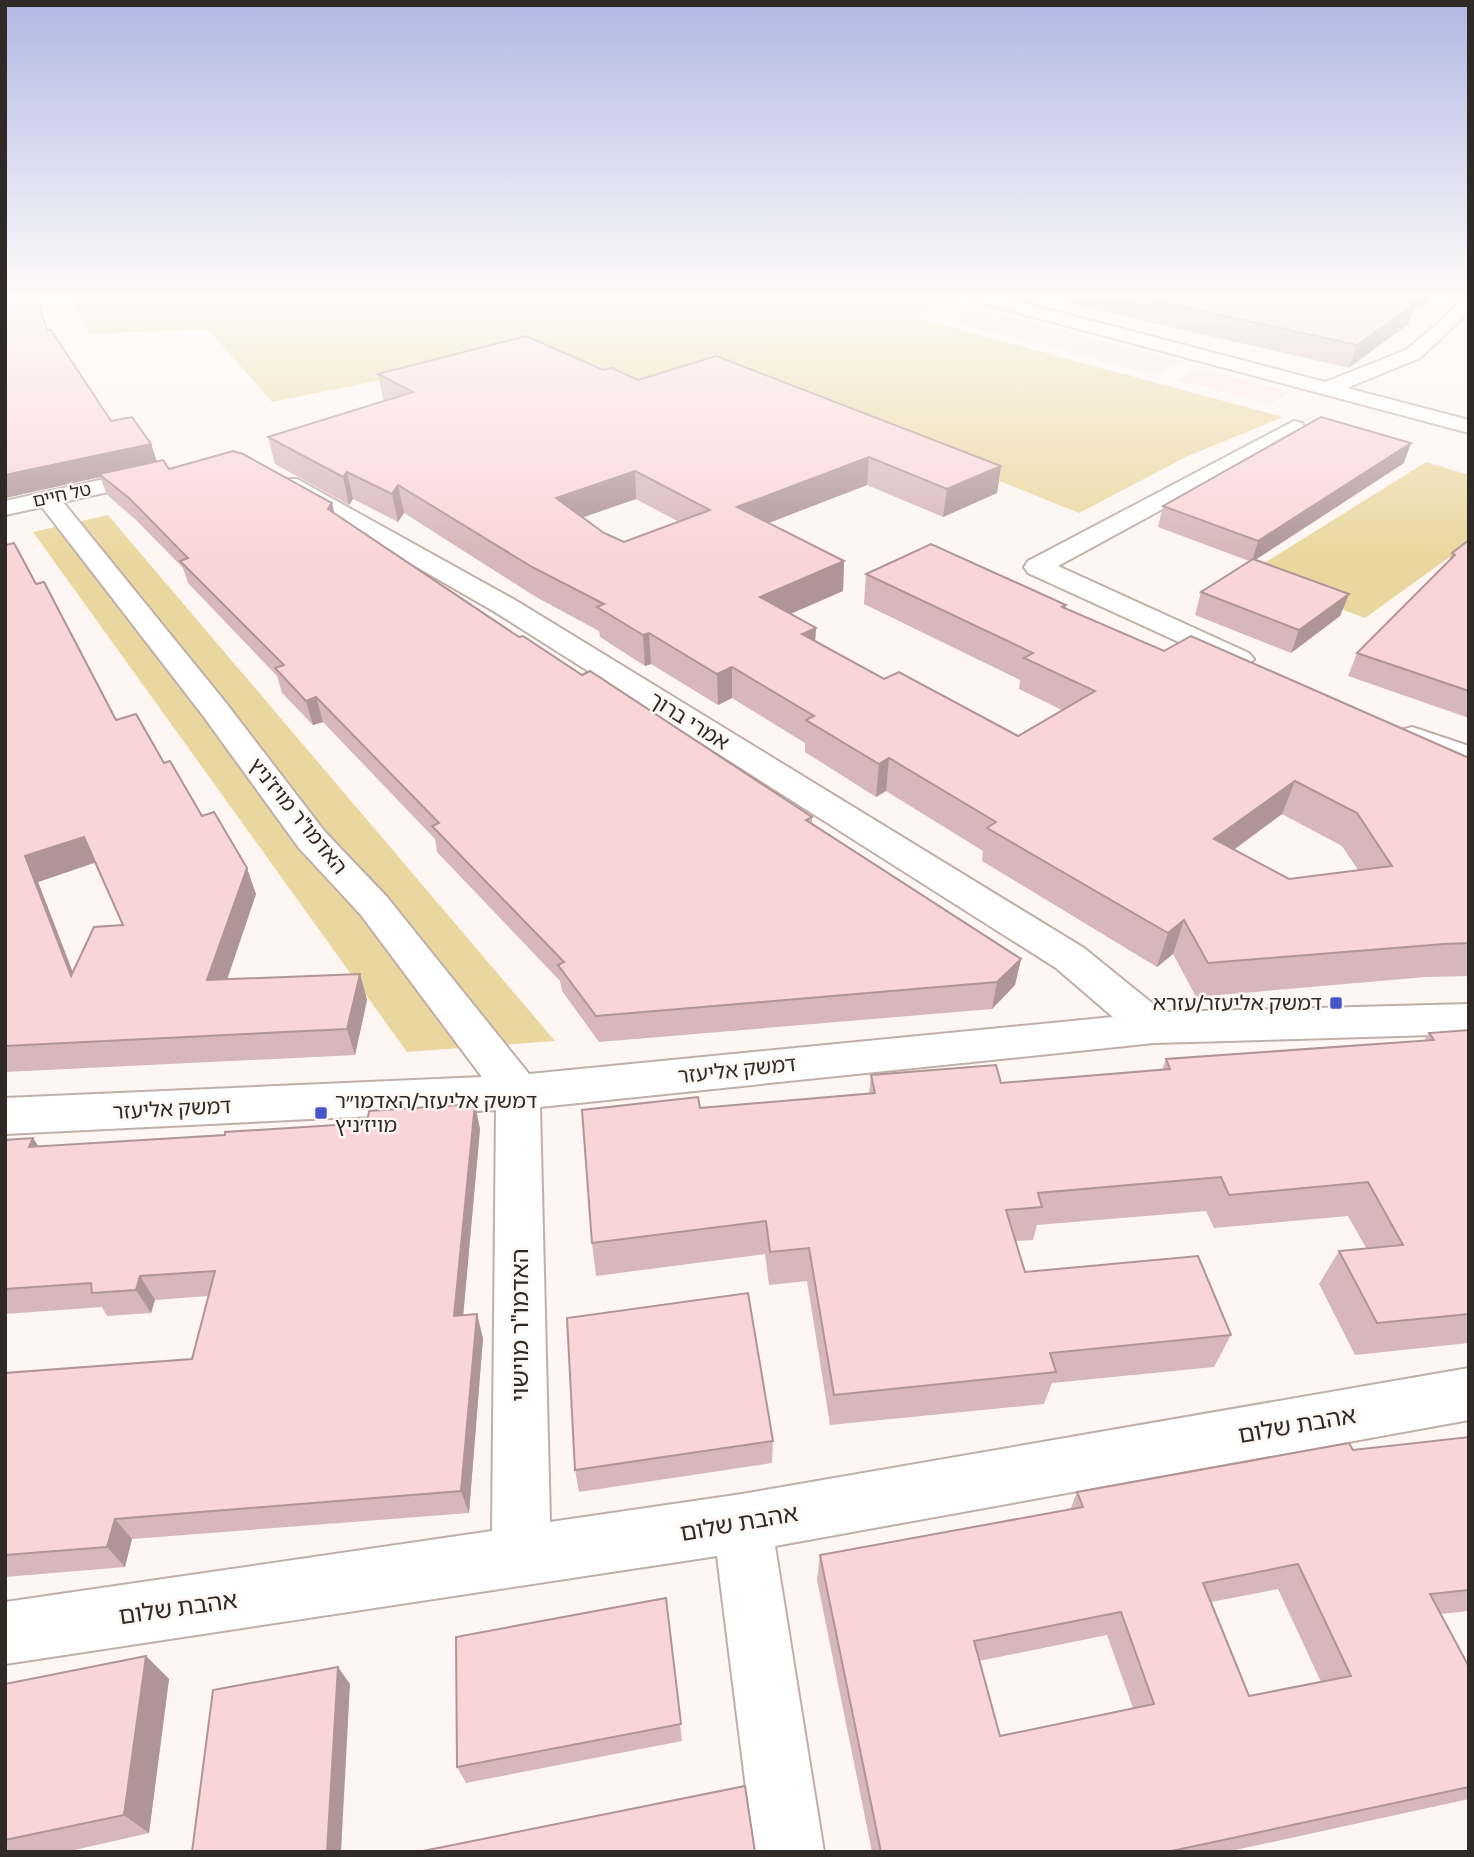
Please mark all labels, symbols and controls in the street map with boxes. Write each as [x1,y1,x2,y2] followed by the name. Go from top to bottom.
[31,478,93,512] street label: טל חיים
[645,686,734,755] street label: אמרי ברוך
[244,753,353,879] street label: האדמו"ר מויז'ניץ
[1153,990,1322,1015] place label: דמשק אליעזר/עזרא
[1328,995,1344,1011] marker: דמשק אליעזר/עזרא
[677,1051,797,1088] street label: דמשק אליעזר
[335,1088,537,1137] place label: דמשק אליעזר/האדמו״ר מויז׳ניץ
[112,1093,232,1124] street label: דמשק אליעזר
[313,1105,329,1121] marker: דמשק אליעזר/האדמו״ר מויז׳ניץ
[505,1248,534,1402] street label: האדמו"ר מוישוי
[1236,1400,1358,1449] street label: אהבת שלום
[678,1498,800,1547] street label: אהבת שלום
[117,1585,239,1630] street label: אהבת שלום

